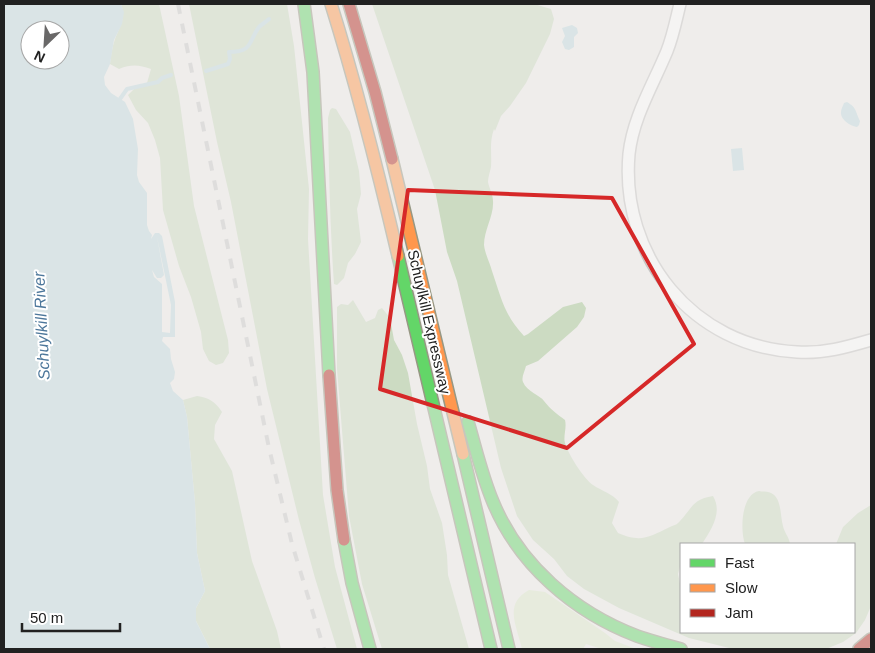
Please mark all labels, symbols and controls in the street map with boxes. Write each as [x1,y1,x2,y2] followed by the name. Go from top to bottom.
[20,20,70,70] north arrow
[32,47,47,66] text: N
[405,248,454,396] street label: Schuylkill Expressway
[30,271,53,381] water label: Schuylkill River
[680,543,855,633] legend
[725,554,755,571] text: Fast
[725,579,758,596] text: Slow
[22,600,120,632] scale bar
[725,604,753,621] text: Jam
[30,609,63,626] text: 50 m

